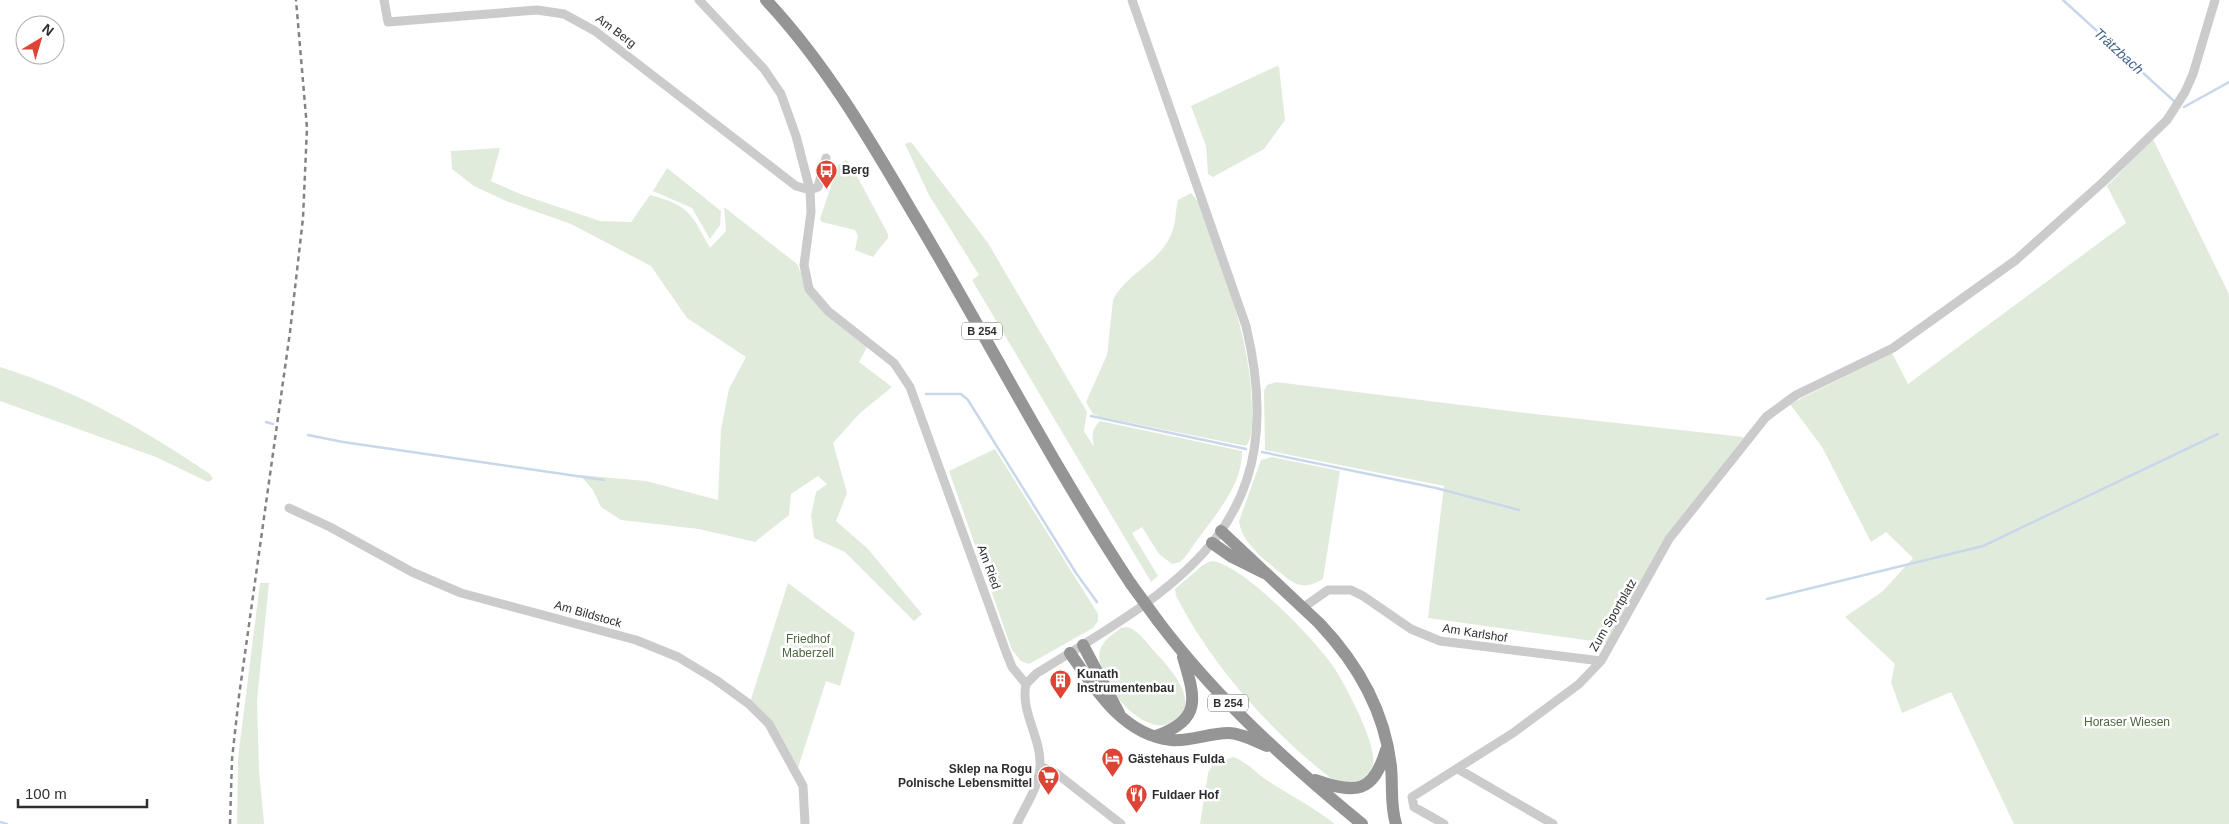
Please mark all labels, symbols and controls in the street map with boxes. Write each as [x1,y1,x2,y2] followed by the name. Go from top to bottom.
[593,11,639,51] street label: Am Berg
[15,15,65,65] north arrow
[39,20,57,39] text: N
[2091,25,2147,78] water label: Trätzbach
[814,158,838,189] bus stop icon: Berg
[842,163,869,177] place label: Berg
[962,322,1002,340] road number: B 254
[975,543,1003,591] street label: Am Ried
[1587,576,1639,654] street label: Zum Sportplatz
[553,598,624,631] street label: Am Bildstock
[1442,621,1509,645] street label: Am Karlshof
[782,632,834,660] park label: Friedhof Maberzell
[1077,667,1174,695] place label: Kunath Instrumentenbau
[1049,669,1073,700] building icon: Kunath Instrumentenbau
[1208,694,1248,711] road number: B 254
[2084,715,2170,729] park label: Horaser Wiesen
[1100,747,1124,778] hotel icon: Gästehaus Fulda
[1128,752,1225,766] place label: Gästehaus Fulda
[898,762,1032,790] place label: Sklep na Rogu Polnische Lebensmittel
[1036,764,1060,795] supermarket icon: Sklep na Rogu Polnische Lebensmittel
[18,776,146,808] scale bar
[1124,783,1148,814] restaurant icon: Fuldaer Hof
[25,785,67,802] text: 100 m
[1152,788,1220,802] place label: Fuldaer Hof

